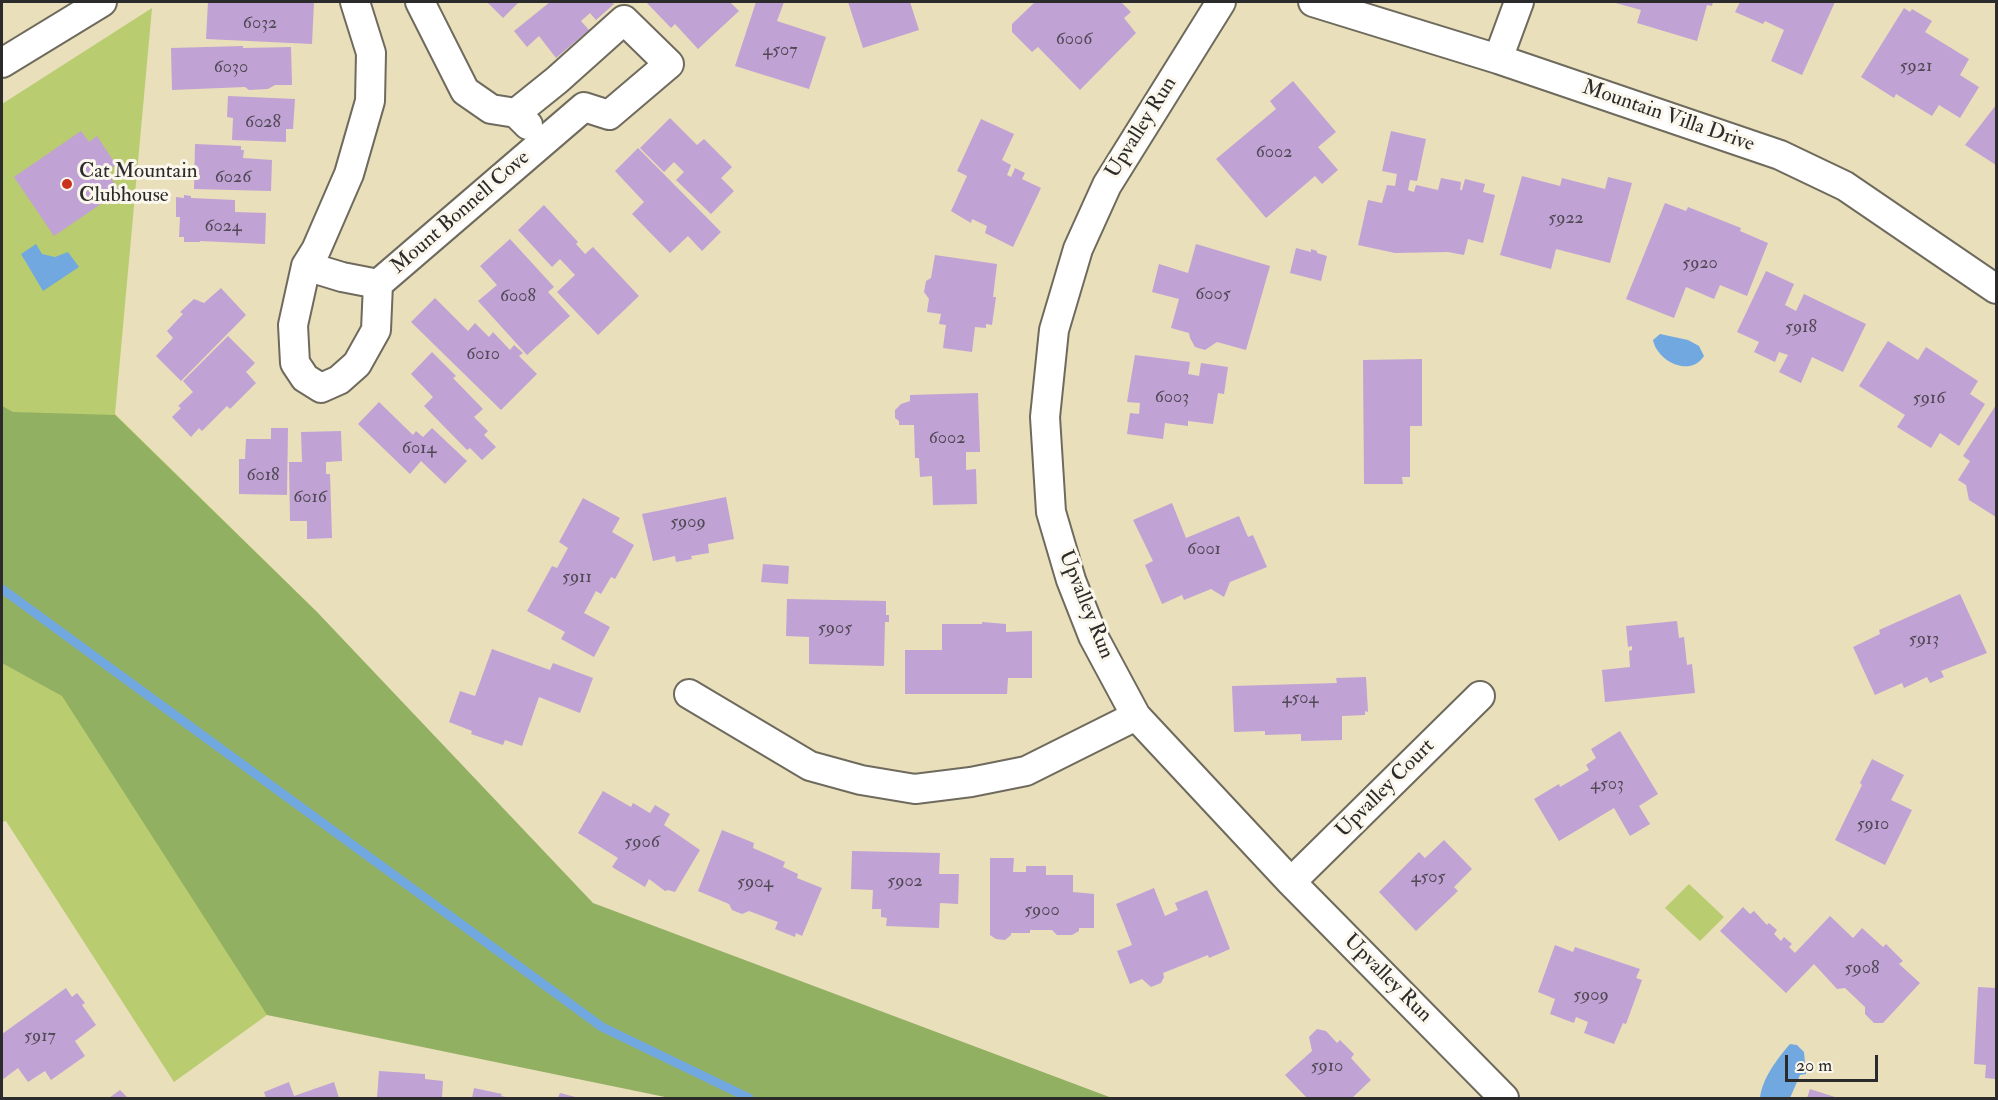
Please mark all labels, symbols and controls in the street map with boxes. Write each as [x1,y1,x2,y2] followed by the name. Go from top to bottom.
[243,13,277,35] house number: 6032
[1056,29,1092,51] house number: 6006
[763,40,797,62] house number: 4507
[1900,56,1932,78] house number: 5921
[214,57,248,79] house number: 6030
[1101,73,1183,183] street label: Upvalley Run
[1579,76,1757,158] street label: Mountain Villa Drive
[245,112,281,134] house number: 6028
[1256,142,1292,164] house number: 6002
[387,146,535,280] street label: Mount Bonnell Cove
[79,159,198,209] place label: Cat Mountain Clubhouse
[215,167,251,189] house number: 6026
[60,177,74,191] marker: Cat Mountain Clubhouse
[1548,208,1584,230] house number: 5922
[204,216,242,238] house number: 6024
[1682,253,1718,275] house number: 5920
[1195,284,1231,306] house number: 6005
[500,286,536,308] house number: 6008
[1785,317,1817,339] house number: 5918
[466,344,500,366] house number: 6010
[1155,387,1189,409] house number: 6003
[1913,388,1945,410] house number: 5916
[929,428,965,450] house number: 6002
[402,438,436,460] house number: 6014
[246,465,280,487] house number: 6018
[293,487,327,509] house number: 6016
[670,512,706,534] house number: 5909
[1187,539,1221,561] house number: 6001
[1052,547,1118,663] street label: Upvalley Run
[562,567,592,589] house number: 5911
[818,618,852,640] house number: 5905
[1909,629,1939,651] house number: 5913
[1282,688,1318,710] house number: 4504
[1331,734,1441,844] street label: Upvalley Court
[1590,774,1624,796] house number: 4503
[1857,814,1889,836] house number: 5910
[624,832,660,854] house number: 5906
[1411,867,1445,889] house number: 4505
[887,871,923,893] house number: 5902
[737,872,773,894] house number: 5904
[1024,900,1060,922] house number: 5900
[1337,929,1437,1029] street label: Upvalley Run
[1845,958,1879,980] house number: 5908
[1573,985,1609,1007] house number: 5909
[24,1026,56,1048] house number: 5917
[1788,1043,1881,1081] scale bar
[1796,1054,1832,1077] text: 20 m
[1311,1056,1343,1078] house number: 5910

